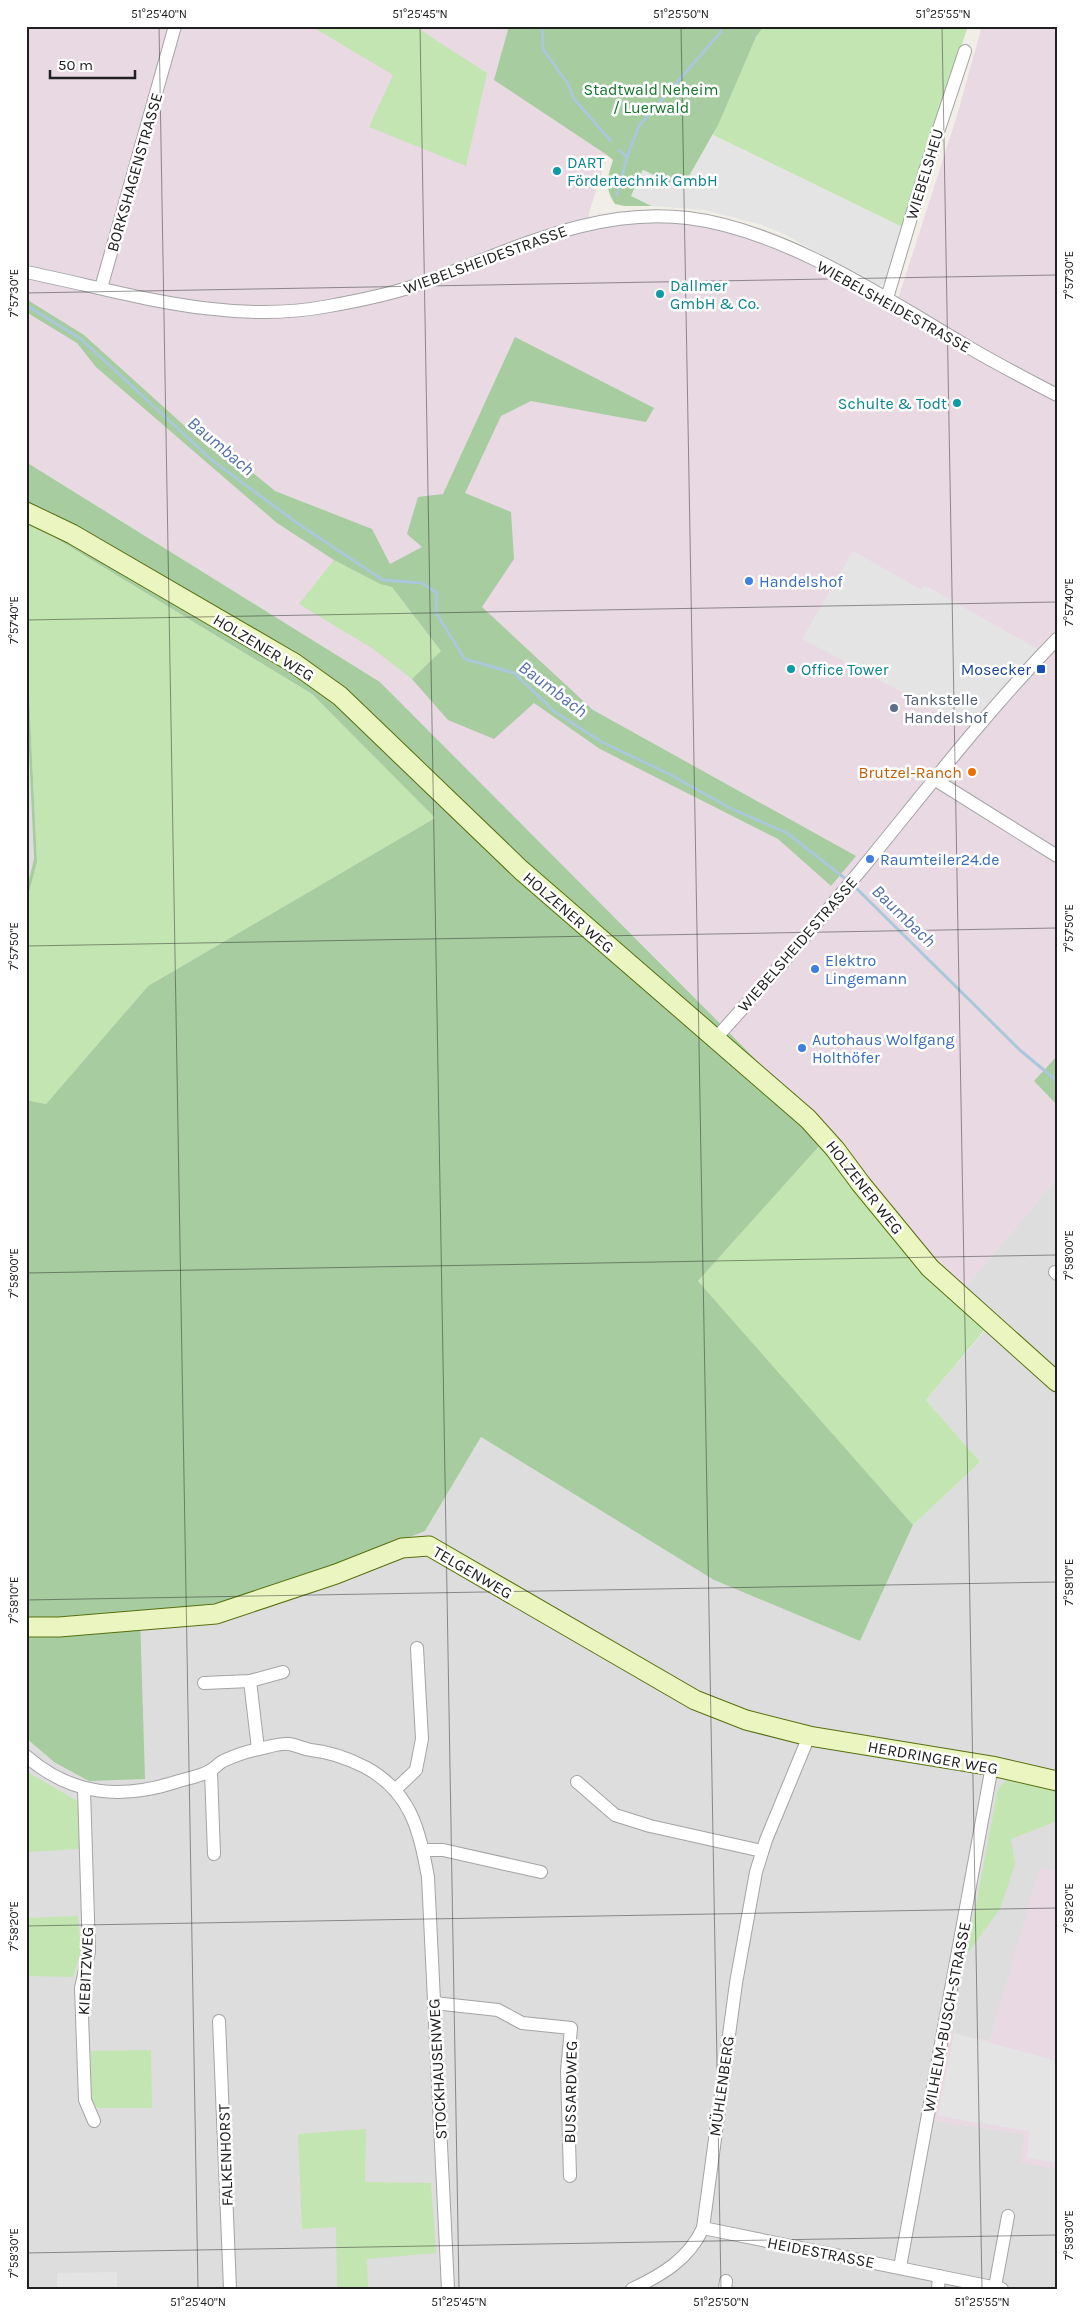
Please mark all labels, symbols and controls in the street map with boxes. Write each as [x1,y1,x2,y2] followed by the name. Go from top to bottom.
[131,7,187,21] text: 51°25'40"N
[392,7,448,21] text: 51°25'45"N
[653,7,709,21] text: 51°25'50"N
[915,7,971,21] text: 51°25'55"N
[50,48,135,80] scale bar
[58,56,93,74] text: 50 m
[584,80,718,117] park label: Stadtwald Neheim / Luerwald
[103,90,166,254] street label: BORKSHAGENSTRASSE
[902,126,947,222] street label: WIEBELSHEU
[567,153,718,190] place label: DART Fördertechnik GmbH
[551,165,563,177] marker: DART Fördertechnik GmbH
[401,221,570,298] street label: WIEBELSHEIDESTRASSE
[1062,251,1076,299] text: 7°57'30"E
[814,256,974,357] street label: WIEBELSHEIDESTRASSE
[7,269,21,317] text: 7°57'30"E
[670,276,759,313] place label: Dallmer GmbH & Co.
[654,288,666,300] marker: Dallmer GmbH & Co.
[838,394,947,413] place label: Schulte & Todt
[951,397,963,409] marker: Schulte & Todt
[183,412,259,480] water label: Baumbach
[759,572,843,591] place label: Handelshof
[743,575,755,587] marker: Handelshof
[1062,578,1076,626] text: 7°57'40"E
[7,596,21,644] text: 7°57'40"E
[210,610,318,685] street label: HOLZENER WEG
[514,656,592,722] water label: Baumbach
[801,660,889,679] place label: Office Tower
[961,660,1031,679] place label: Mosecker
[785,663,797,675] marker: Office Tower
[1035,663,1047,675] marker: Mosecker
[904,690,988,727] place label: Tankstelle Handelshof
[888,702,900,714] marker: Tankstelle Handelshof
[859,763,962,782] place label: Brutzel-Ranch
[966,766,978,778] marker: Brutzel-Ranch
[880,850,1000,869] place label: Raumteiler24.de
[864,853,876,865] marker: Raumteiler24.de
[519,868,618,957] street label: HOLZENER WEG
[734,873,861,1016] street label: WIEBELSHEIDESTRASSE
[867,880,941,952] water label: Baumbach
[1062,904,1076,952] text: 7°57'50"E
[7,922,21,970] text: 7°57'50"E
[825,951,907,988] place label: Elektro Lingemann
[809,963,821,975] marker: Elektro Lingemann
[812,1030,955,1067] place label: Autohaus Wolfgang Holthöfer
[796,1042,808,1054] marker: Autohaus Wolfgang Holthöfer
[822,1136,907,1238] street label: HOLZENER WEG
[1062,1230,1076,1280] text: 7°58'00"E
[7,1248,21,1298] text: 7°58'00"E
[430,1542,516,1603] street label: TELGENWEG
[1062,1559,1076,1605] text: 7°58'10"E
[7,1577,21,1623] text: 7°58'10"E
[866,1737,999,1778] street label: HERDRINGER WEG
[1062,1883,1076,1933] text: 7°58'20"E
[7,1901,21,1951] text: 7°58'20"E
[919,1920,974,2114] street label: WILHELM-BUSCH-STRASSE
[74,1926,97,2016] street label: KIEBITZWEG
[424,1998,451,2140] street label: STOCKHAUSENWEG
[705,2035,738,2137] street label: MÜHLENBERG
[560,2040,581,2144] street label: BUSSARDWEG
[214,2104,237,2206] street label: FALKENHORST
[1062,2210,1076,2260] text: 7°58'30"E
[7,2228,21,2278] text: 7°58'30"E
[766,2233,876,2272] street label: HEIDESTRASSE
[170,2295,226,2309] text: 51°25'40"N
[431,2295,487,2309] text: 51°25'45"N
[693,2295,749,2309] text: 51°25'50"N
[954,2295,1010,2309] text: 51°25'55"N

